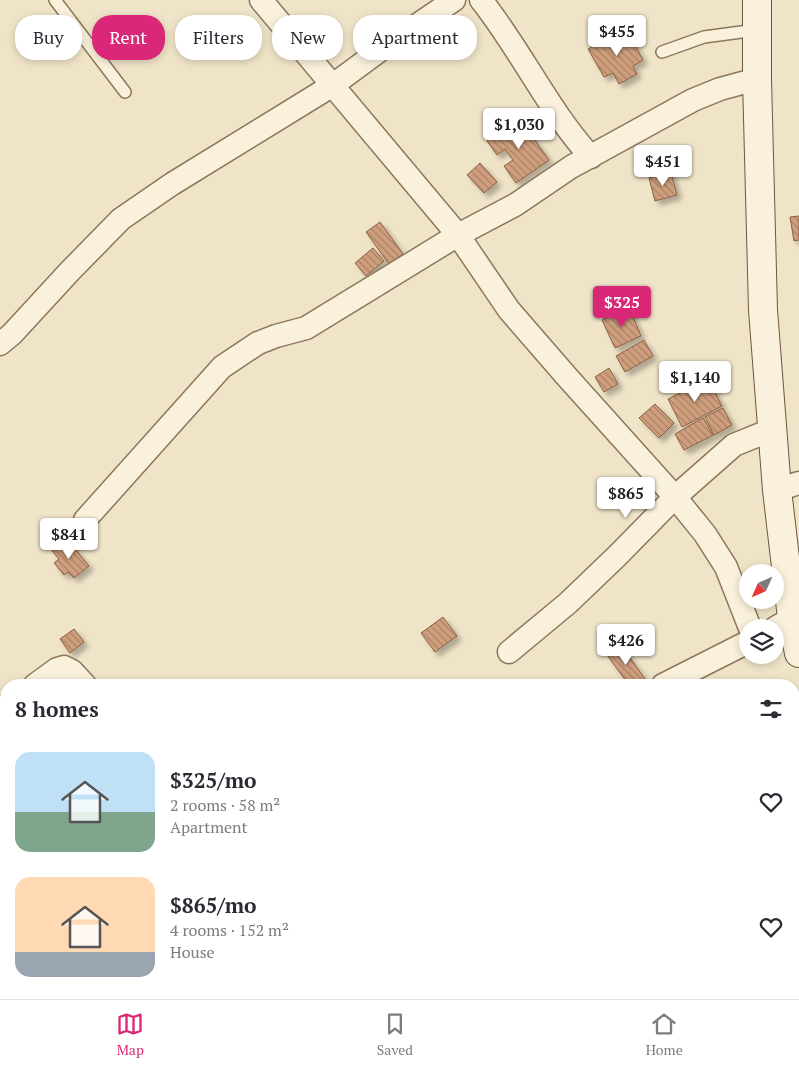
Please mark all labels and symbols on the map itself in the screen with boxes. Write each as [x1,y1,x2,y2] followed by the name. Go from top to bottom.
[587,15,647,57] pin: $455
[478,108,560,150] pin: $1,030
[633,144,693,187] pin: $451
[592,286,652,328] pin: $325
[654,360,736,403] pin: $1,140
[596,476,656,519] pin: $865
[39,518,99,560] pin: $841
[739,564,784,609] north arrow
[596,624,656,666] pin: $426

